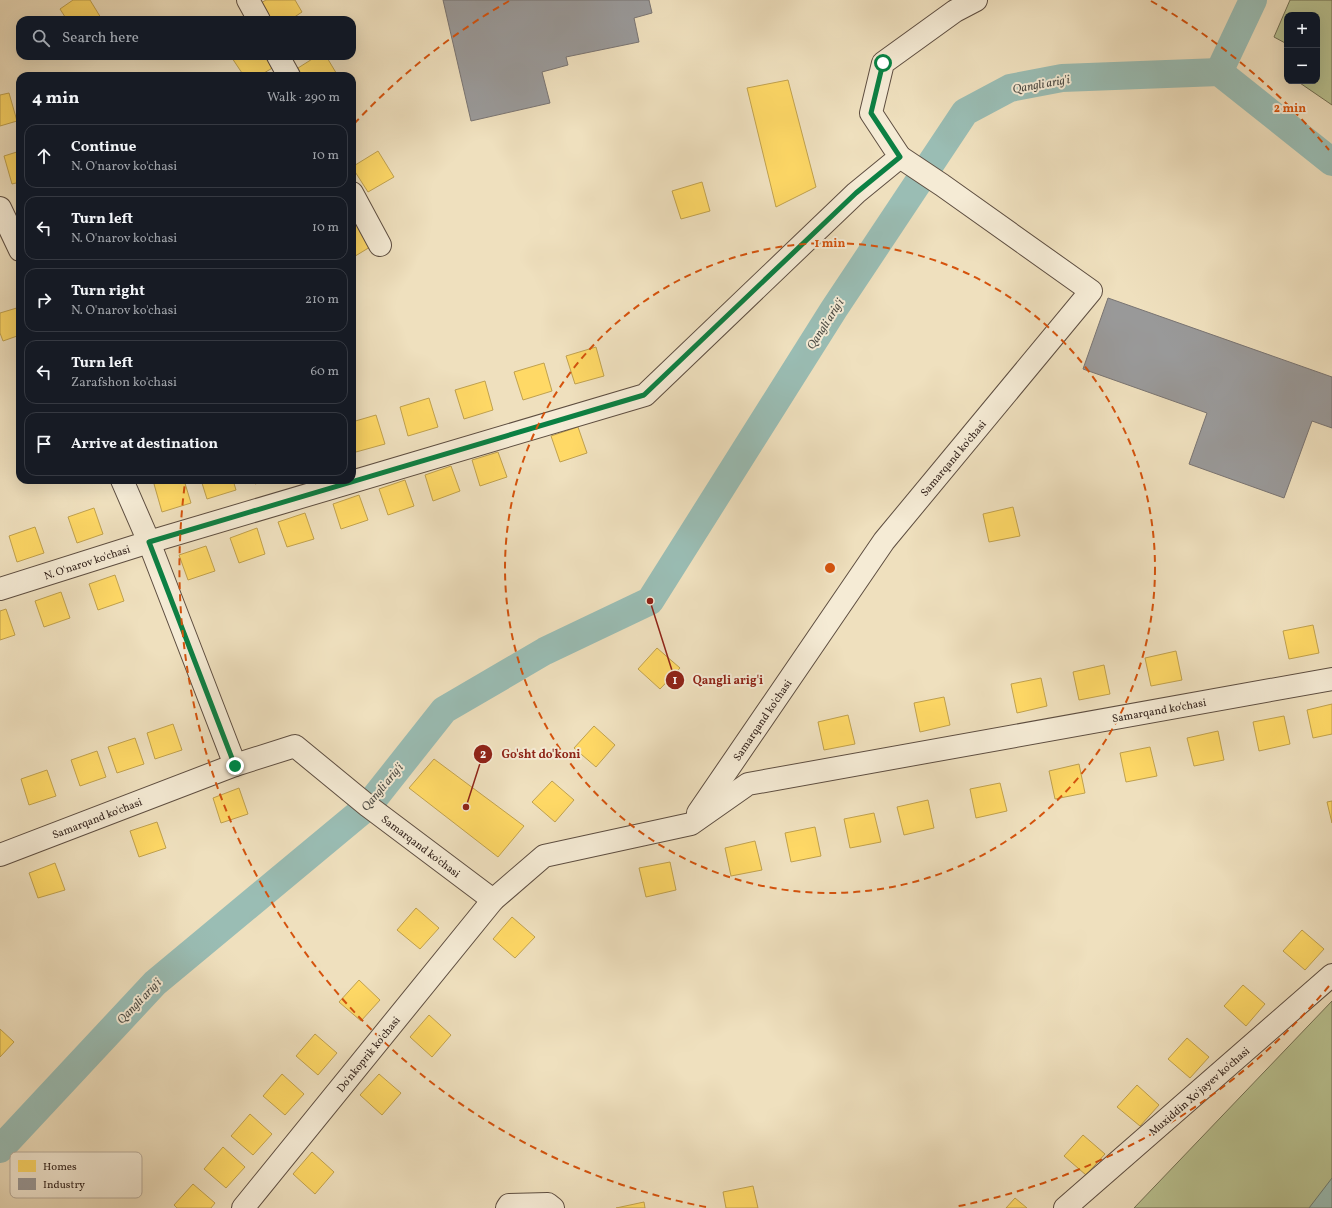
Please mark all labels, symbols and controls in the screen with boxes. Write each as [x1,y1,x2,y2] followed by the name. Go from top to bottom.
[1284,12,1320,84] map controls
[1284,12,1320,48] button: +
[16,16,356,60] search box
[30,27,52,49] icon: search
[62,28,139,49] text: Search here
[1284,48,1320,84] button: −
[874,54,892,72] route start
[1011,72,1072,98] water label: Qangli arig'i
[32,87,79,110] text: 4 min
[267,89,340,107] text: Walk · 290 m
[1274,101,1306,117] text: 2 min
[71,137,136,158] text: Continue
[33,145,55,167] icon: ahead
[312,147,339,165] text: 10 m
[71,158,177,176] text: N. O'narov ko'chasi
[71,209,133,230] text: Turn left
[33,217,55,239] icon: left
[312,219,339,237] text: 10 m
[71,230,177,248] text: N. O'narov ko'chasi
[815,236,846,252] text: 1 min
[71,281,145,302] text: Turn right
[33,289,55,311] icon: right
[305,291,339,309] text: 210 m
[803,295,849,353] water label: Qangli arig'i
[71,302,177,320] text: N. O'narov ko'chasi
[71,353,133,374] text: Turn left
[33,361,55,383] icon: left
[311,363,339,381] text: 60 m
[71,374,177,392] text: Zarafshon ko'chasi
[918,418,991,500] street label: Samarqand ko'chasi
[33,433,55,455] icon: arrive
[71,434,218,455] text: Arrive at destination
[42,542,132,584] street label: N. O'narov ko'chasi
[823,561,837,575] centre of rings
[665,668,771,692] callout: Qangli arig'i
[673,673,678,689] text: 1
[693,673,763,689] text: Qangli arig'i
[730,677,796,765] street label: Samarqand ko'chasi
[1111,696,1208,727] street label: Samarqand ko'chasi
[473,742,588,766] callout: Go'sht do'koni
[480,747,486,763] text: 2
[501,747,581,763] text: Go'sht do'koni
[226,757,244,775] route end
[358,760,408,815] water label: Qangli arig'i
[50,795,145,843] street label: Samarqand ko'chasi
[377,812,463,882] street label: Samarqand ko'chasi
[114,975,166,1028] water label: Qangli arig'i
[334,1014,404,1096] street label: Do'nkoprik ko'chasi
[1146,1044,1254,1140] street label: Muxiddin Xo'jayev ko'chasi
[10,1152,142,1198] legend
[43,1160,77,1175] text: Homes
[43,1178,85,1193] text: Industry

